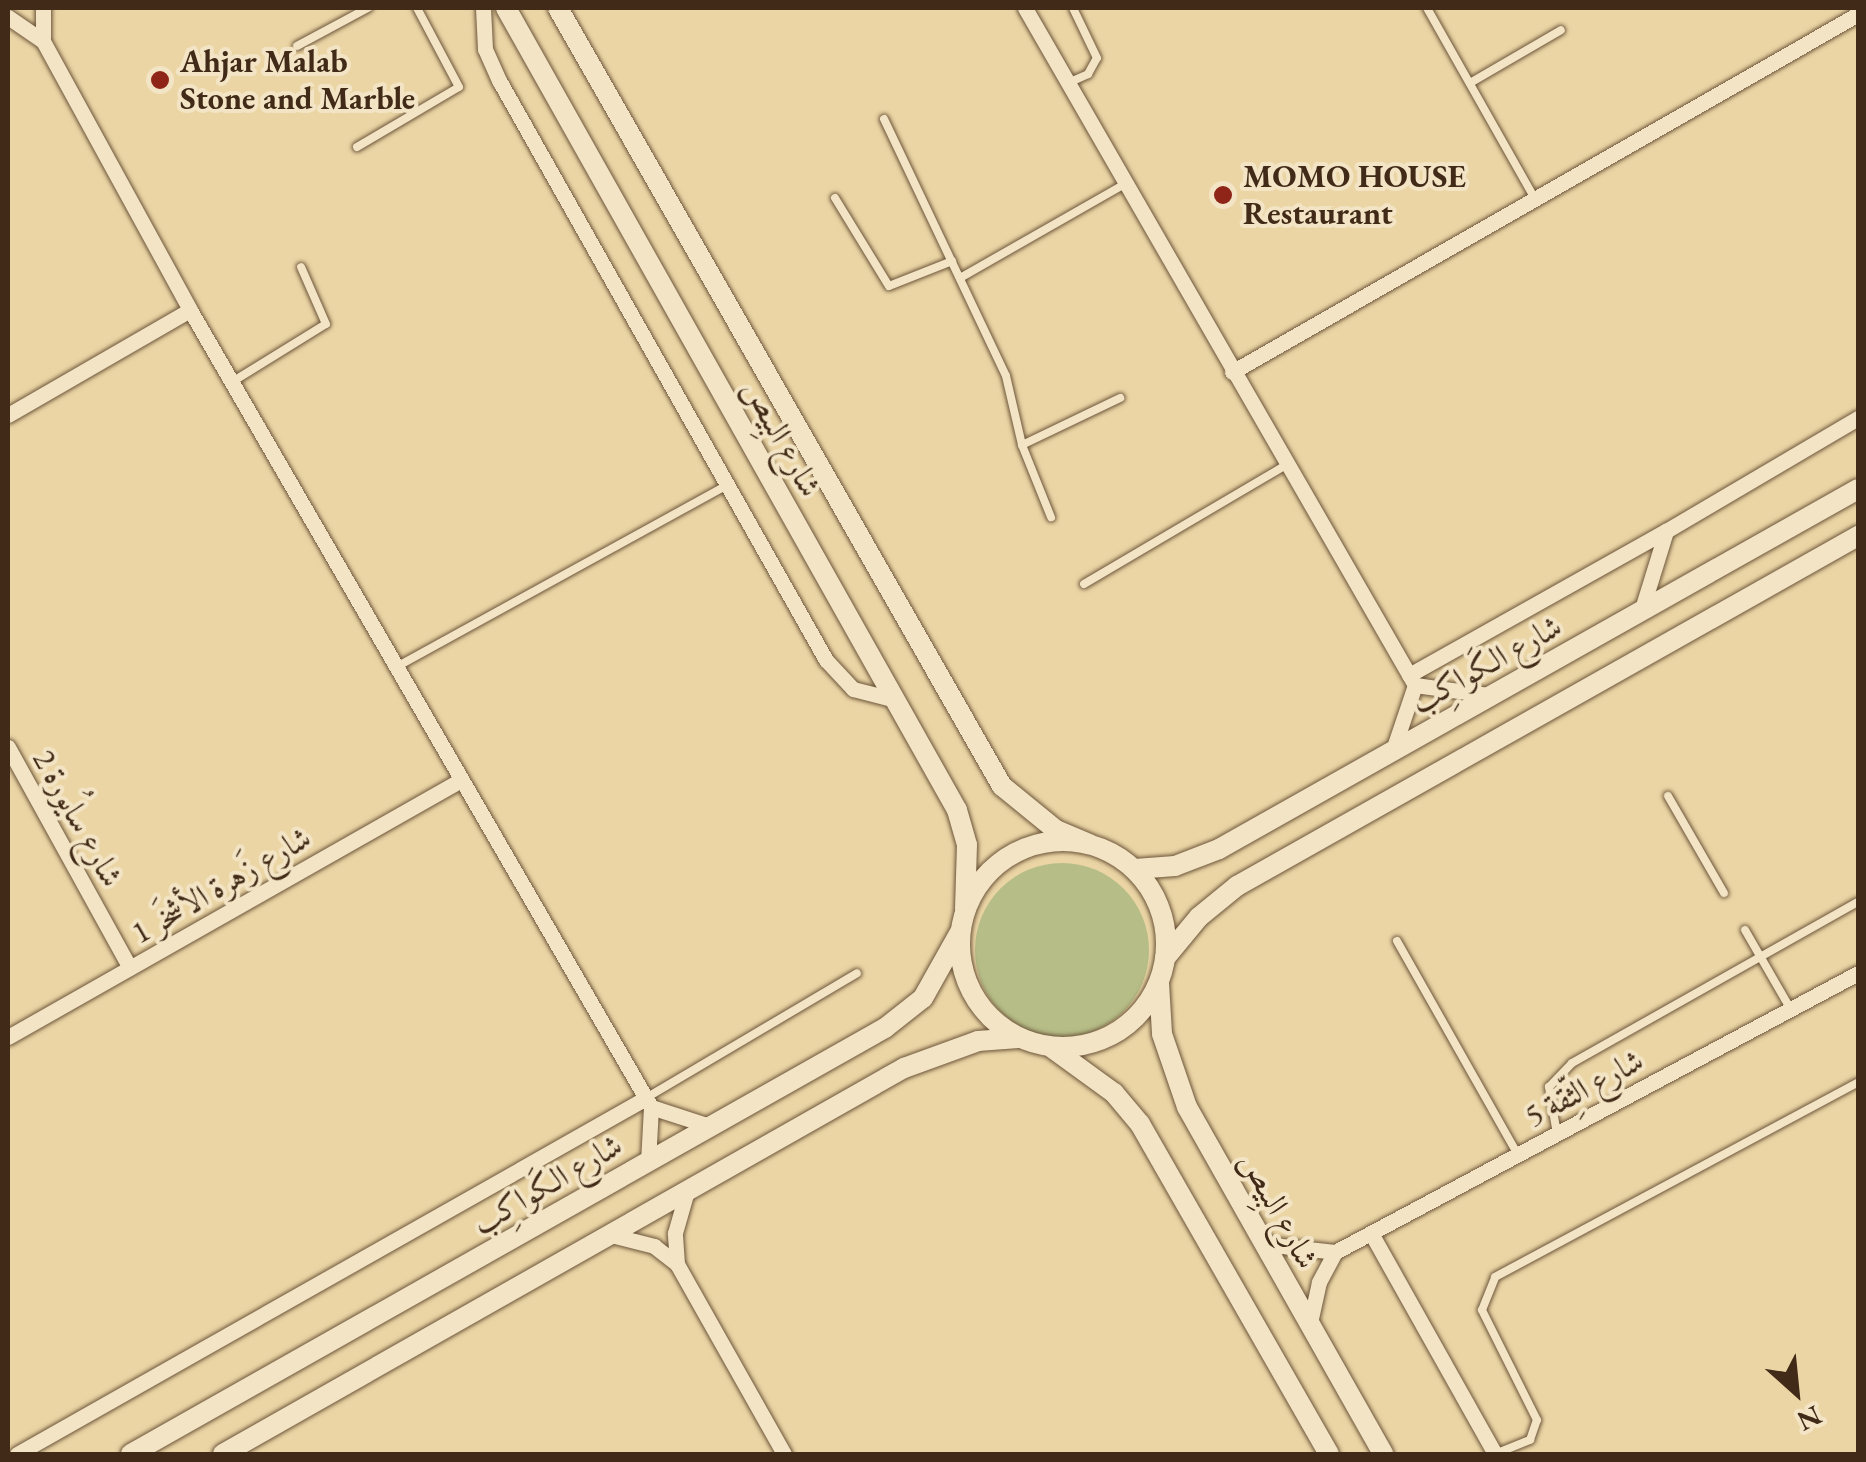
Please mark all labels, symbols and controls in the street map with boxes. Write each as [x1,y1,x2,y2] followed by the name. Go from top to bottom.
[180,43,415,118] place label: Ahjar Malab Stone and Marble
[149,69,171,91] marker: Ahjar Malab Stone and Marble
[1243,158,1466,233] place label: MOMO HOUSE Restaurant
[1212,184,1234,206] marker: MOMO HOUSE Restaurant
[734,373,830,503] street label: شارع البِيص
[1404,607,1568,721] street label: شارع الكَواكِب
[25,743,131,893] street label: شارع سايُورة 2
[124,818,318,952] street label: شارع زَهرة الأشخَر 1
[1518,1041,1650,1135] street label: شارع الثِّقة 5
[465,1126,629,1242] street label: شارع الكَواكِب
[1231,1145,1327,1275] street label: شارع البِيص
[1746,1342,1846,1442] north arrow
[1791,1398,1828,1440] text: N

